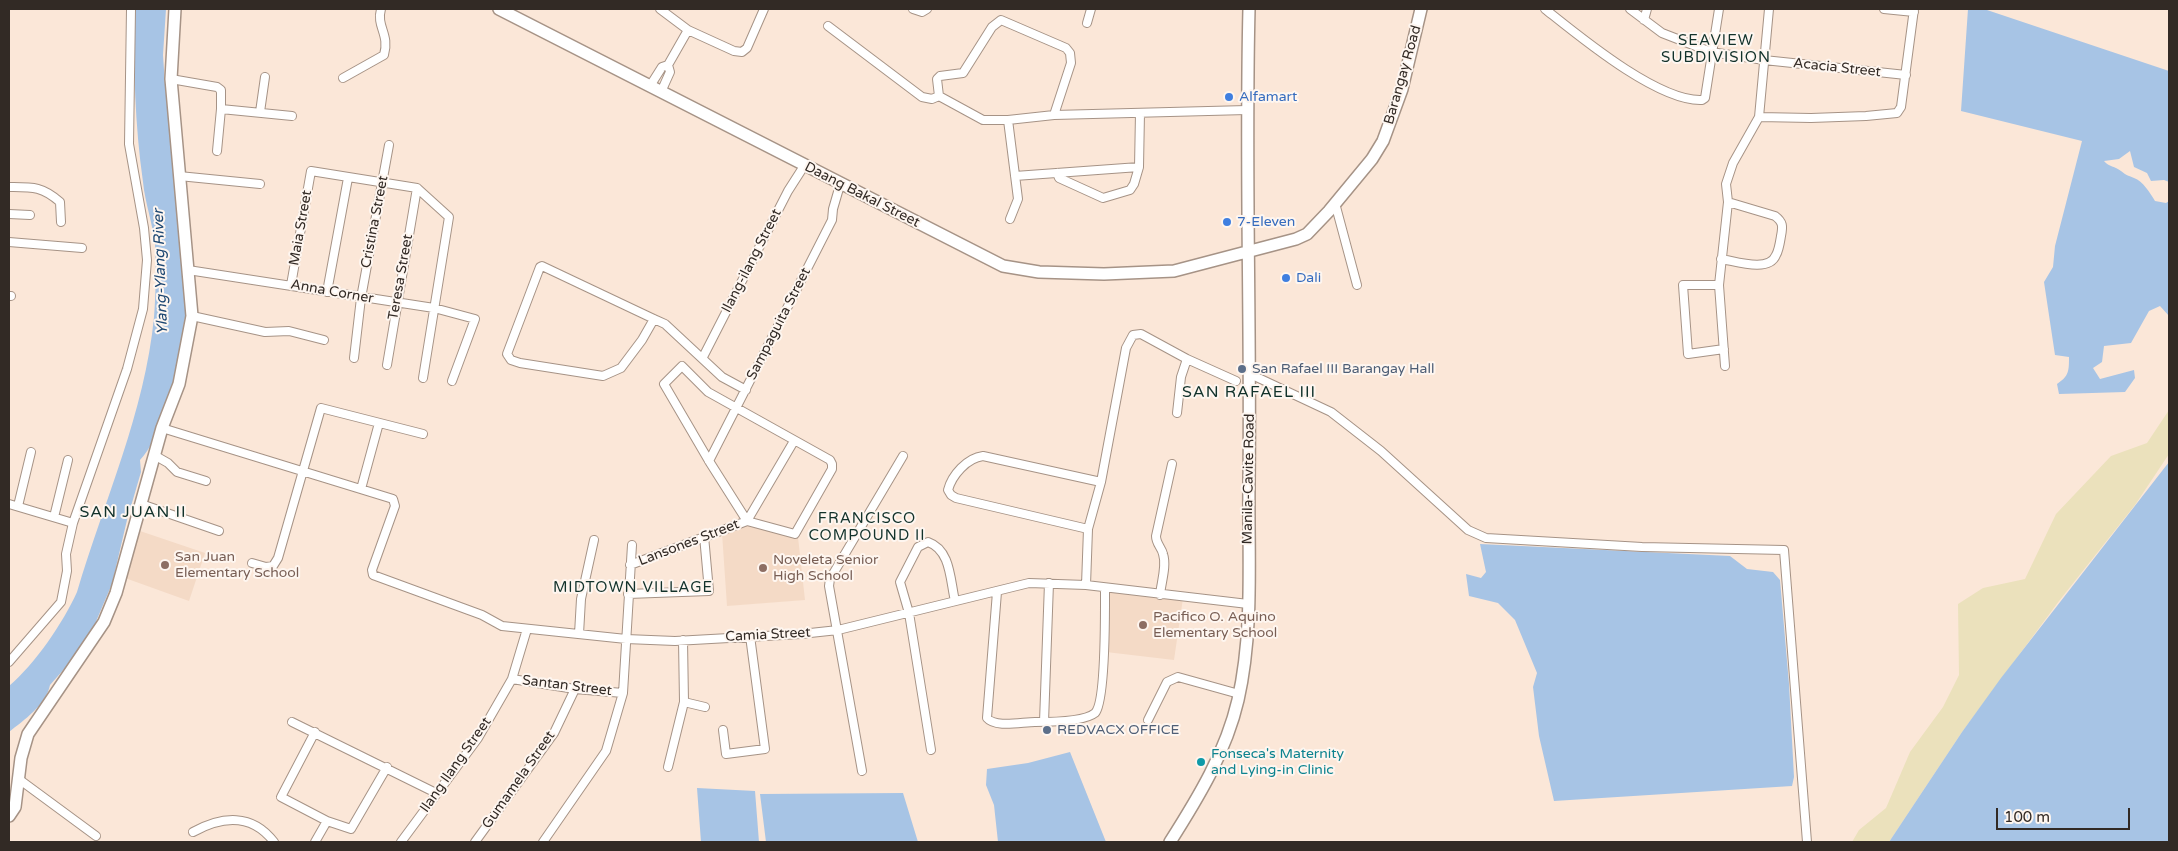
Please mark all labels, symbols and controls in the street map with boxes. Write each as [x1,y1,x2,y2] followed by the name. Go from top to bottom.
[1381,24,1425,126] street label: Barangay Road
[1660,32,1772,67] district label: SEAVIEW SUBDIVISION
[1792,55,1882,81] street label: Acacia Street
[1239,89,1297,105] place label: Alfamart
[1223,91,1235,103] marker: Alfamart
[802,159,922,231] street label: Daang Bakal Street
[358,174,392,270] street label: Cristina Street
[286,189,316,267] street label: Maia Street
[719,206,785,316] street label: Ilang-ilang Street
[150,209,172,335] water label: Ylang-Ylang River
[1237,214,1295,230] place label: 7-Eleven
[1221,216,1233,228] marker: 7-Eleven
[385,233,417,321] street label: Teresa Street
[743,265,815,383] street label: Sampaguita Street
[1296,270,1321,286] place label: Dali
[1280,272,1292,284] marker: Dali
[289,276,375,308] street label: Anna Corner
[1252,361,1434,377] place label: San Rafael III Barangay Hall
[1236,363,1248,375] marker: San Rafael III Barangay Hall
[1180,383,1318,403] district label: SAN RAFAEL III
[1239,413,1259,545] street label: Manila-Cavite Road
[78,503,188,523] district label: SAN JUAN II
[807,510,927,545] district label: FRANCISCO COMPOUND II
[636,516,742,570] street label: Lansones Street
[175,549,299,582] place label: San Juan Elementary School
[773,552,878,584] place label: Noveleta Senior High School
[159,559,171,571] marker: San Juan Elementary School
[757,562,769,574] marker: Noveleta Senior High School
[551,579,715,597] district label: MIDTOWN VILLAGE
[1153,609,1277,642] place label: Pacifico O. Aquino Elementary School
[1137,619,1149,631] marker: Pacifico O. Aquino Elementary School
[725,624,811,646] street label: Camia Street
[521,672,613,700] street label: Santan Street
[417,714,495,816] street label: Ilang Ilang Street
[1057,722,1179,738] place label: REDVACX OFFICE
[1041,724,1053,736] marker: REDVACX OFFICE
[479,728,559,832] street label: Gumamela Street
[1211,746,1344,779] place label: Fonseca's Maternity and Lying-in Clinic
[1195,756,1207,768] marker: Fonseca's Maternity and Lying-in Clinic
[1998,798,2132,830] scale bar
[2004,808,2050,826] text: 100 m

